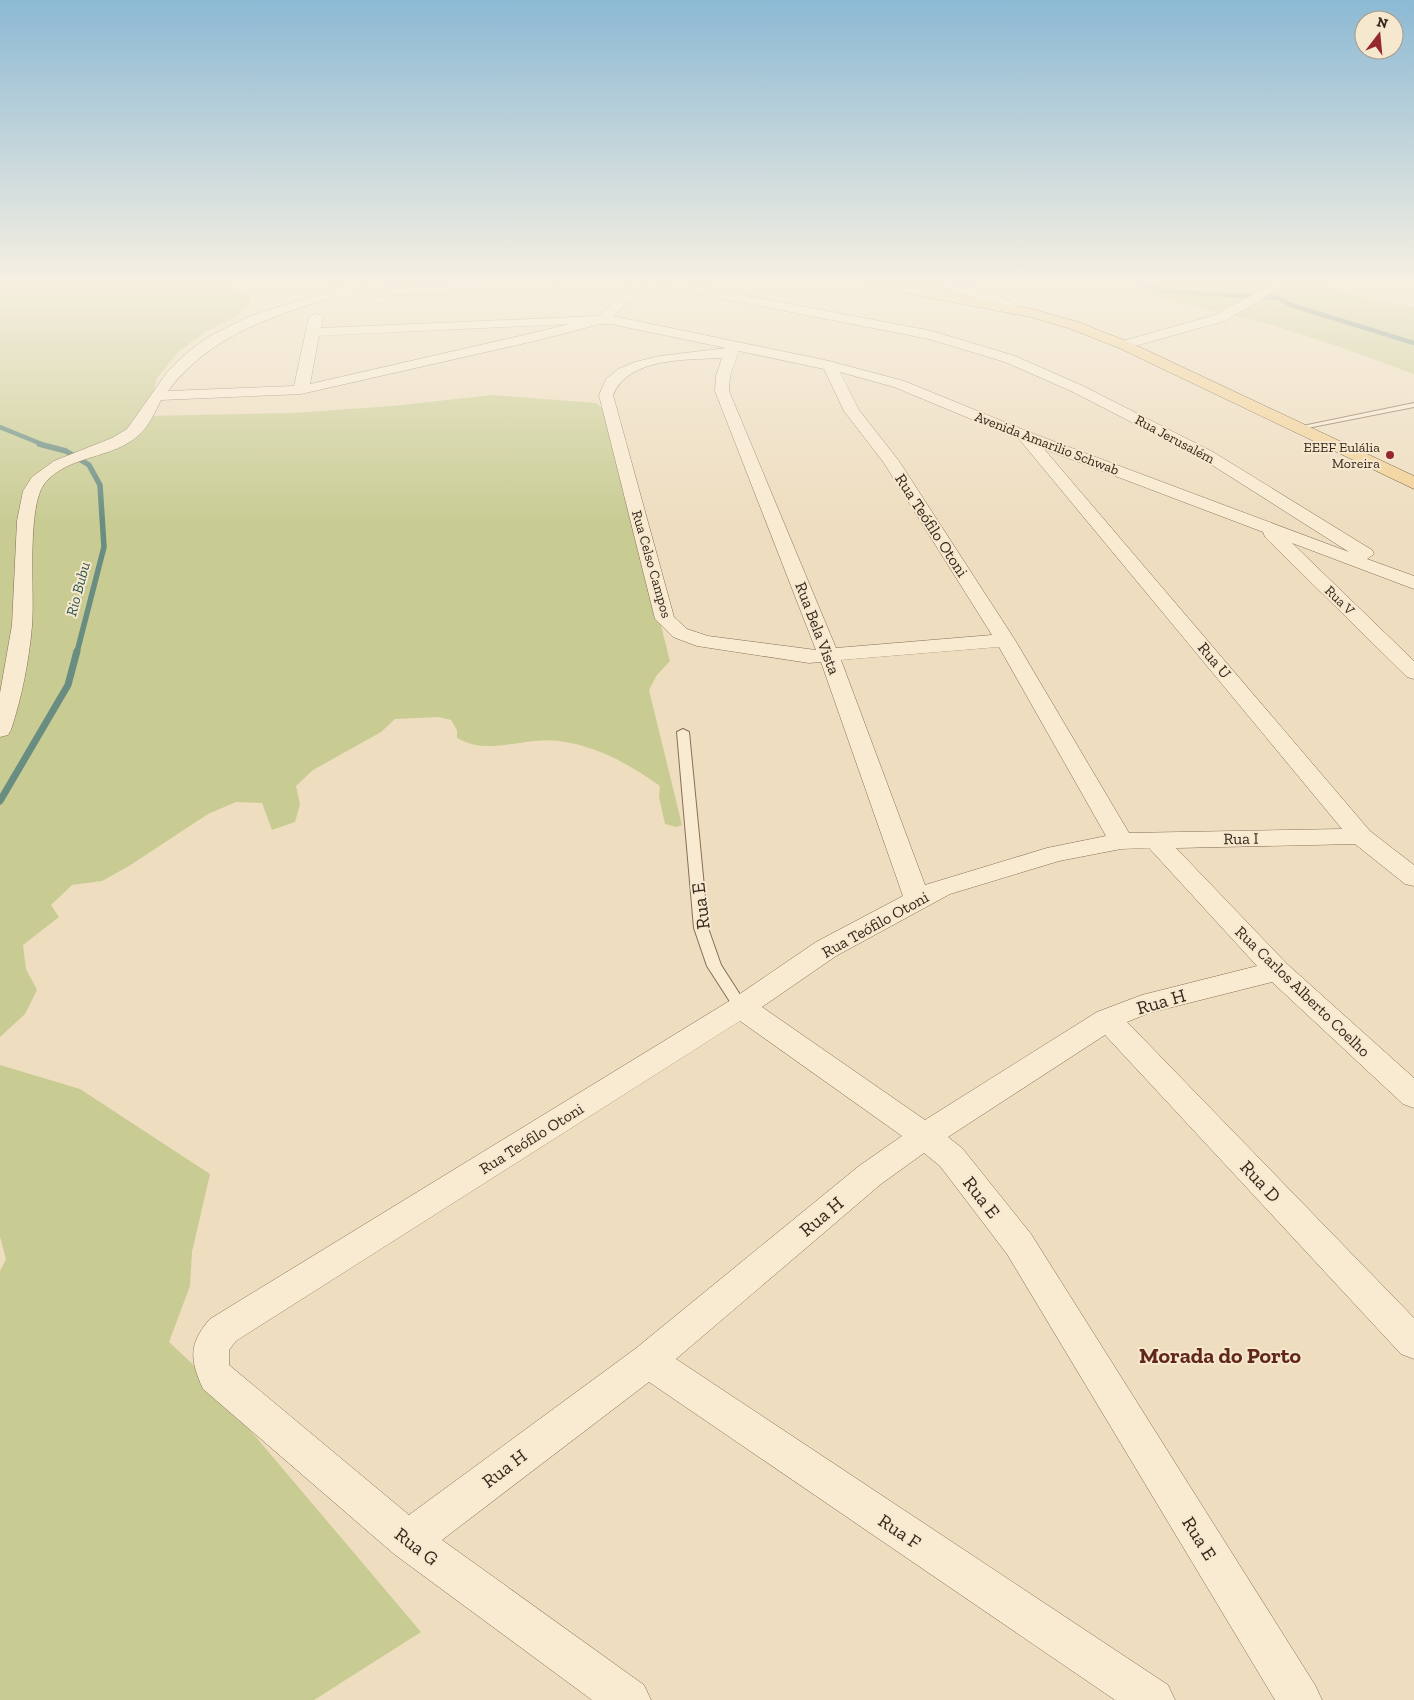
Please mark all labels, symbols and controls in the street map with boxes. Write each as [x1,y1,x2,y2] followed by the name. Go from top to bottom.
[1354,10,1404,60] north arrow
[1375,13,1390,33] text: N
[972,408,1121,479] street label: Avenida Amarilio Schwab
[1132,411,1218,468] street label: Rua Jerusalém
[1304,439,1380,472] place label: EEEF Eulália Moreira
[1384,449,1396,461] marker: EEEF Eulália Moreira
[891,470,972,581] street label: Rua Teófilo Otoni
[628,508,675,620] street label: Rua Celso Campos
[62,560,94,618] water label: Rio Bubu
[791,579,844,677] street label: Rua Bela Vista
[1321,582,1359,619] street label: Rua V
[1194,638,1235,682] street label: Rua U
[1223,829,1259,848] street label: Rua I
[686,881,715,931] street label: Rua E
[819,887,932,962] street label: Rua Teófilo Otoni
[1231,922,1374,1061] street label: Rua Carlos Alberto Coelho
[1134,984,1188,1019] street label: Rua H
[476,1099,587,1178] street label: Rua Teófilo Otoni
[1235,1155,1286,1207] street label: Rua D
[958,1172,1005,1223] street label: Rua E
[795,1191,848,1241] street label: Rua H
[1139,1342,1301,1369] district label: Morada do Porto
[477,1444,531,1493] street label: Rua H
[874,1509,926,1554] street label: Rua F
[1177,1512,1222,1564] street label: Rua E
[390,1522,443,1570] street label: Rua G

